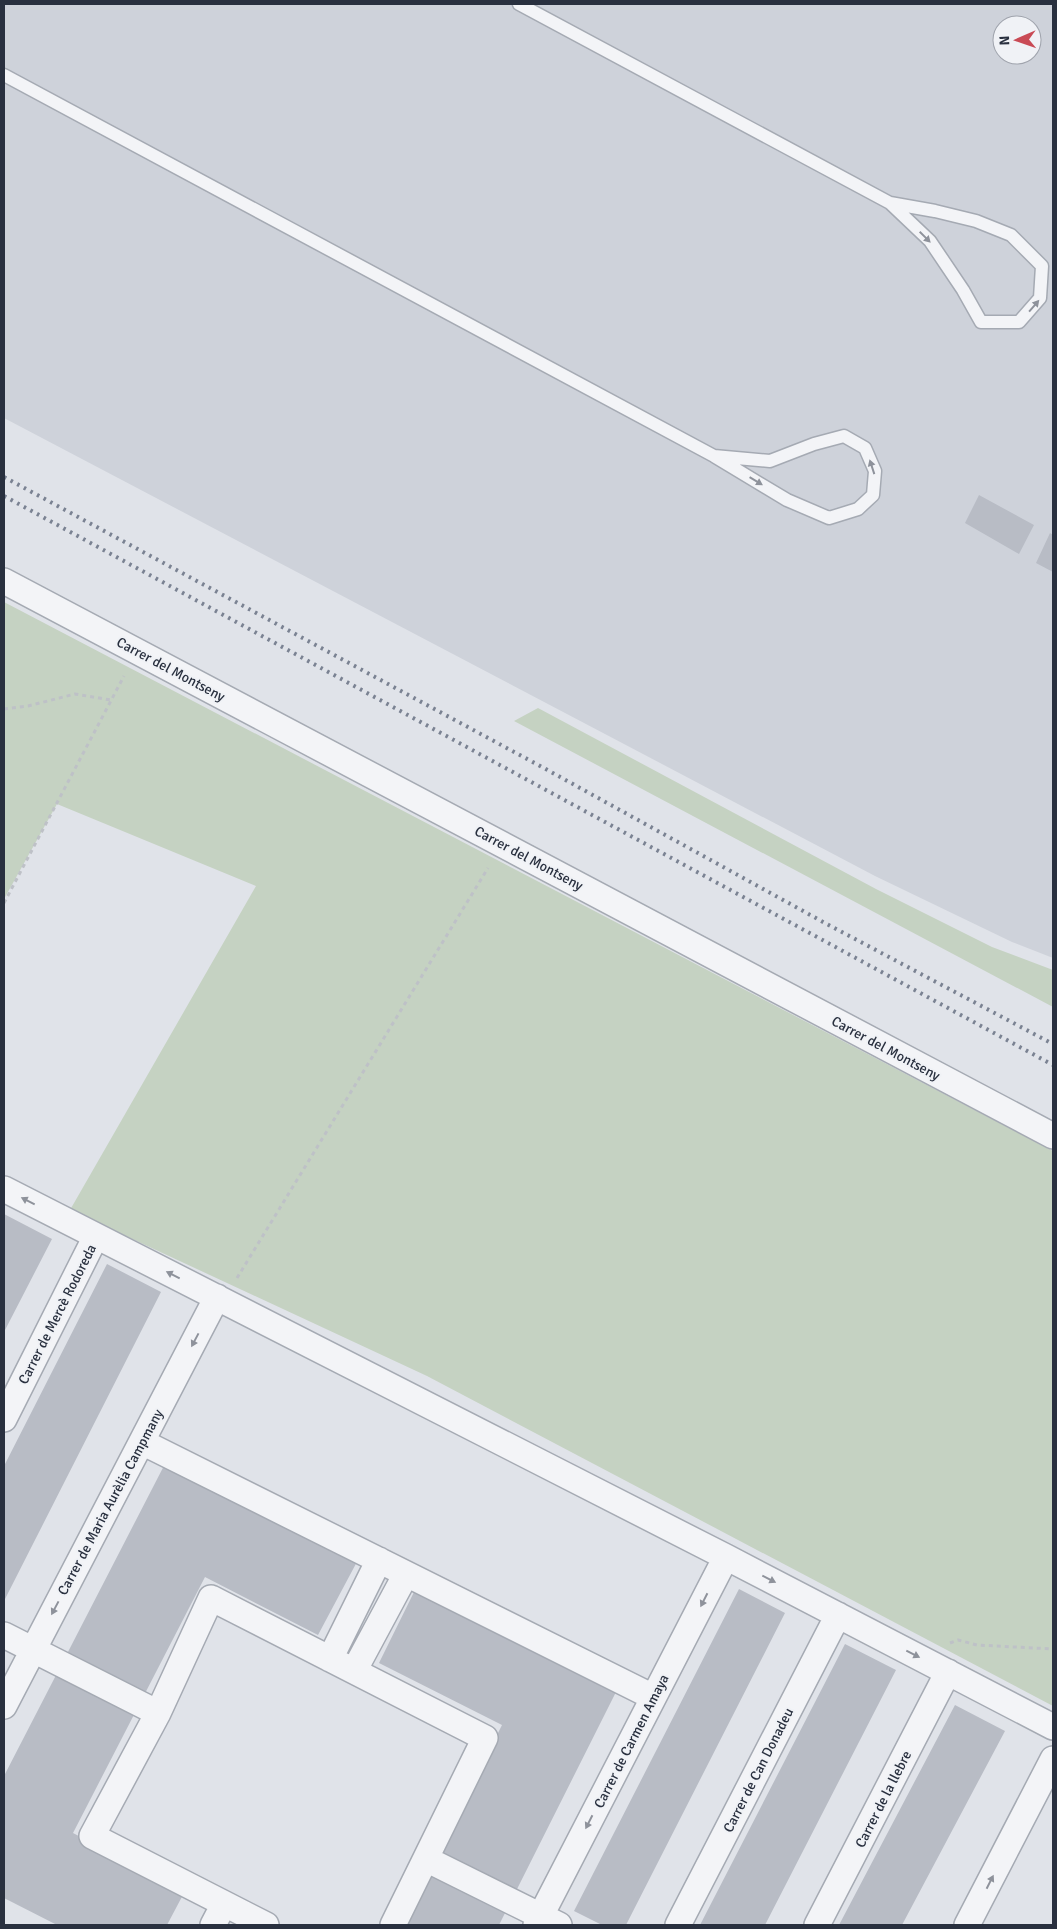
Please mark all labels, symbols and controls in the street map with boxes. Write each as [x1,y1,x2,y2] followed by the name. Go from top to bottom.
[992,15,1042,65] north arrow
[996,35,1013,46] text: N
[919,230,931,242] one-way arrow
[1028,299,1039,312] one-way arrow
[868,459,876,474] one-way arrow
[749,477,762,486] one-way arrow
[114,634,228,705] street label: Carrer del Montseny
[472,823,586,894] street label: Carrer del Montseny
[829,1013,943,1084] street label: Carrer del Montseny
[21,1197,35,1205] one-way arrow
[15,1241,100,1387] street label: Carrer de Mercè Rodoreda
[166,1271,180,1279] one-way arrow
[191,1333,199,1347] one-way arrow
[54,1406,167,1598] street label: Carrer de Maria Aurèlia Campmany
[762,1575,777,1583] one-way arrow
[700,1593,708,1607] one-way arrow
[51,1601,59,1616] one-way arrow
[906,1650,921,1658] one-way arrow
[590,1672,673,1811] street label: Carrer de Carmen Amaya
[720,1705,797,1835] street label: Carrer de Can Donadeu
[852,1748,915,1851] street label: Carrer de la llebre
[585,1815,593,1829] one-way arrow
[986,1875,994,1889] one-way arrow

